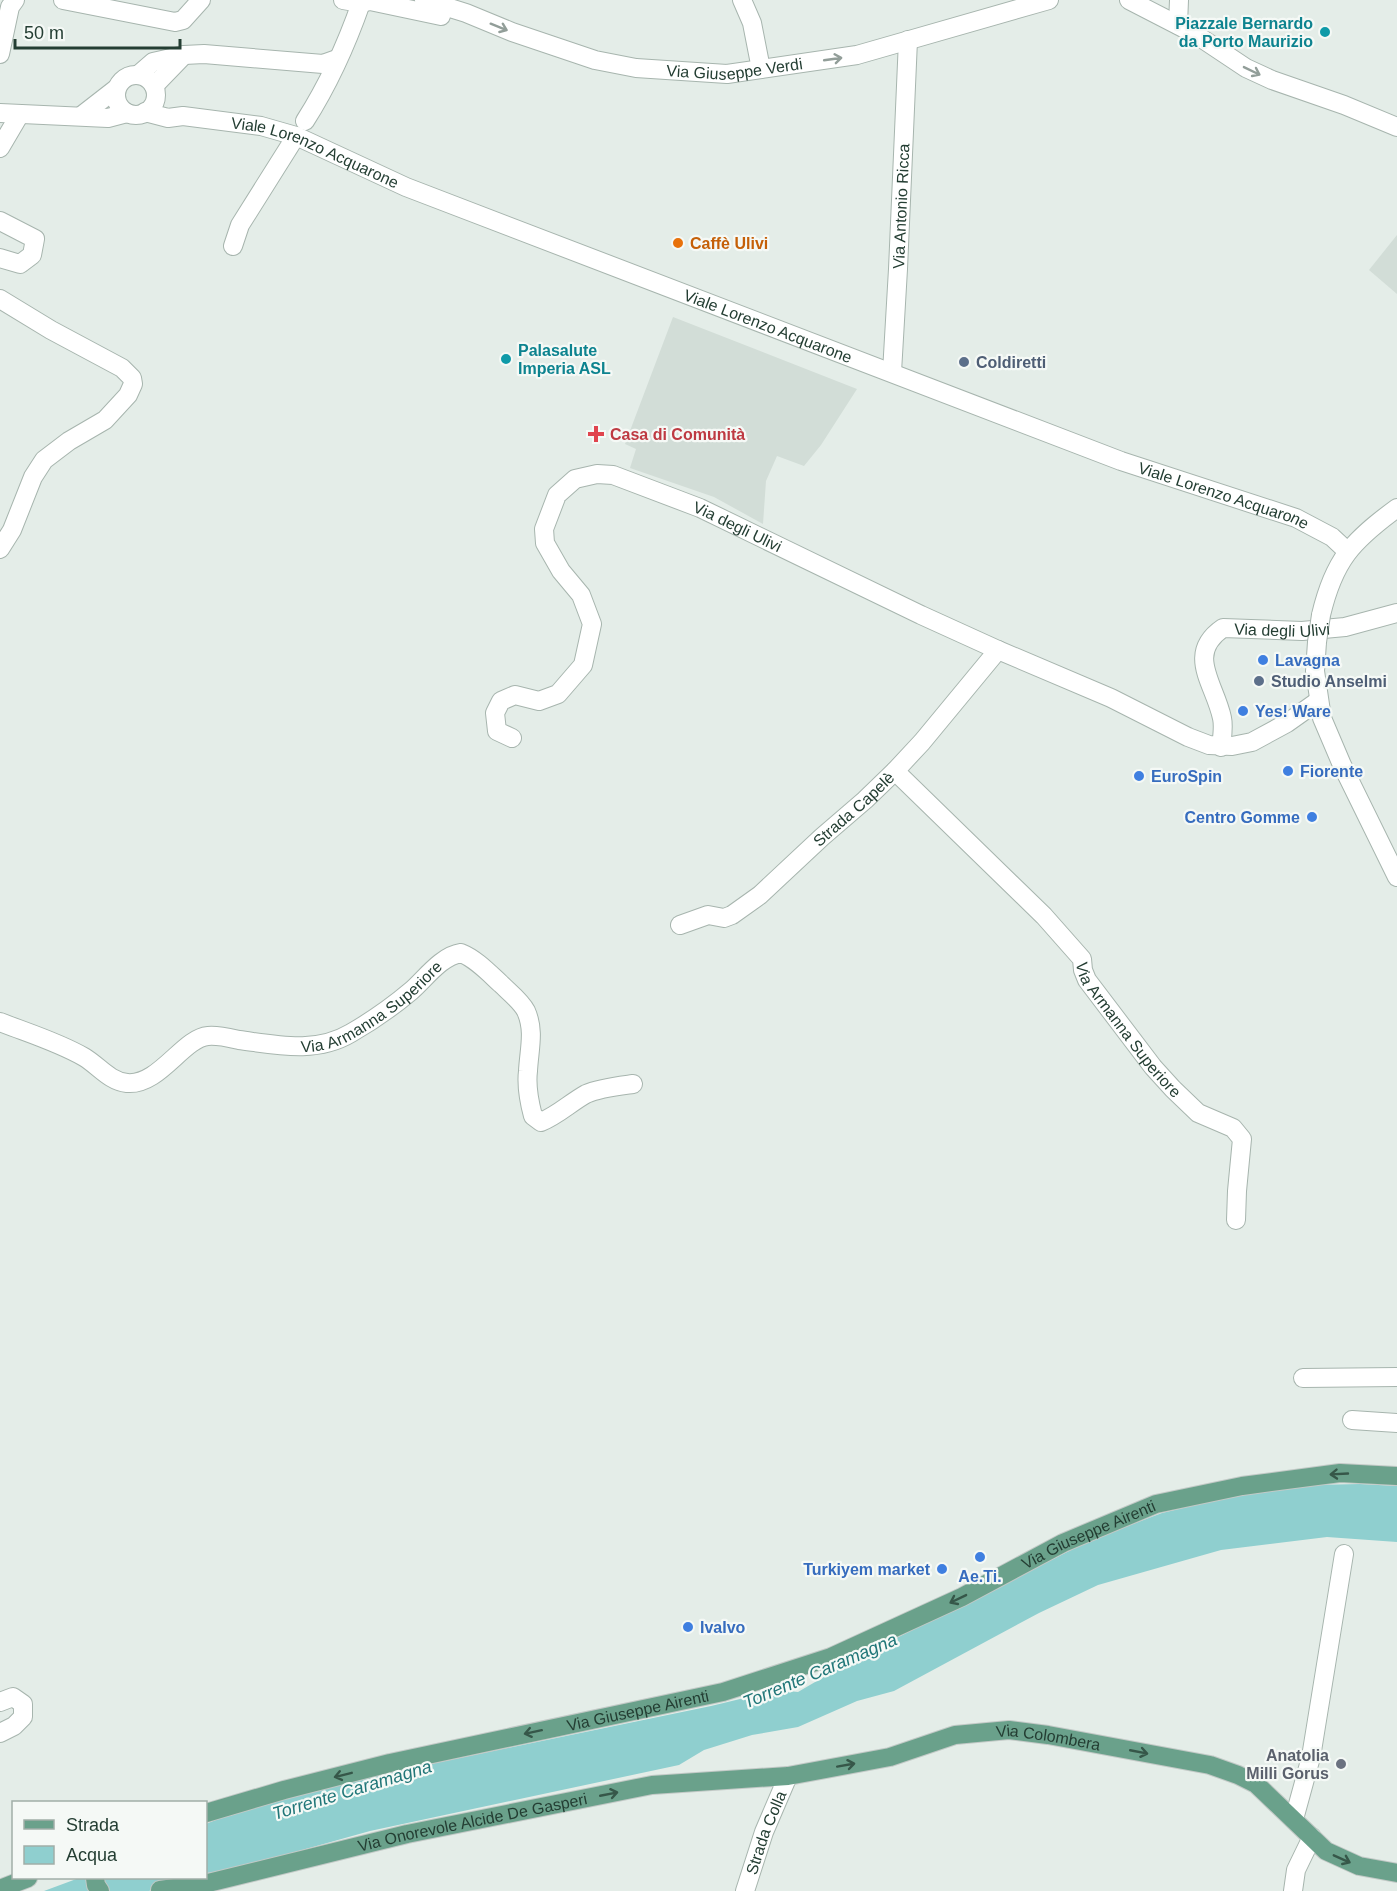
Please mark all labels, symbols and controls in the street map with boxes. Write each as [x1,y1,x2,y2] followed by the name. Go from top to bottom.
[15,12,180,50] scale bar
[1175,15,1313,50] place label: Piazzale Bernardo da Porto Maurizio
[489,22,507,33] one-way arrow
[24,23,64,43] text: 50 m
[1318,25,1332,39] marker: Piazzale Bernardo da Porto Maurizio
[823,53,842,64] one-way arrow
[666,55,804,83] street label: Via Giuseppe Verdi
[1243,65,1261,77] one-way arrow
[230,114,401,191] street label: Viale Lorenzo Acquarone
[890,143,912,269] street label: Via Antonio Ricca
[690,235,768,252] place label: Caffè Ulivi
[671,236,685,250] marker: Caffè Ulivi
[682,286,854,366] street label: Viale Lorenzo Acquarone
[518,342,611,377] place label: Palasalute Imperia ASL
[499,352,513,366] marker: Palasalute Imperia ASL
[976,354,1046,371] place label: Coldiretti
[957,355,971,369] marker: Coldiretti
[587,425,605,443] marker: Casa di Comunità
[610,426,745,443] place label: Casa di Comunità
[1136,459,1312,532] street label: Viale Lorenzo Acquarone
[691,498,784,555] street label: Via degli Ulivi
[1234,620,1331,640] street label: Via degli Ulivi
[1275,652,1340,669] place label: Lavagna
[1256,653,1270,667] marker: Lavagna
[1271,673,1387,690] place label: Studio Anselmi
[1252,674,1266,688] marker: Studio Anselmi
[1255,703,1331,720] place label: Yes! Ware
[1236,704,1250,718] marker: Yes! Ware
[1300,763,1363,780] place label: Fiorente
[1281,764,1295,778] marker: Fiorente
[1151,768,1222,785] place label: EuroSpin
[810,769,898,850] street label: Strada Capelè
[1132,769,1146,783] marker: EuroSpin
[1184,809,1300,826] place label: Centro Gomme
[1305,810,1319,824] marker: Centro Gomme
[300,958,445,1055] street label: Via Armanna Superiore
[1073,961,1184,1101] street label: Via Armanna Superiore
[1329,1469,1349,1480] one-way arrow
[1019,1497,1158,1573] street label: Via Giuseppe Airenti
[973,1550,987,1564] marker: Ae.Ti.
[803,1561,931,1578] place label: Turkiyem market
[935,1562,949,1576] marker: Turkiyem market
[958,1568,1002,1585] place label: Ae.Ti.
[949,1593,967,1605] one-way arrow
[700,1619,746,1636] place label: IvaIvo
[681,1620,695,1634] marker: IvaIvo
[740,1629,900,1713] water label: Torrente Caramagna
[565,1687,710,1734] street label: Via Giuseppe Airenti
[995,1722,1102,1754] street label: Via Colombera
[524,1727,544,1738] one-way arrow
[1129,1747,1149,1758] one-way arrow
[1246,1747,1329,1782] place label: Anatolia Milli Gorus
[270,1756,434,1824] water label: Torrente Caramagna
[1334,1757,1348,1771] marker: Anatolia Milli Gorus
[835,1759,855,1770] one-way arrow
[334,1769,353,1781] one-way arrow
[598,1788,618,1799] one-way arrow
[743,1788,790,1877] street label: Strada Colla
[356,1790,589,1855] street label: Via Onorevole Alcide De Gasperi
[12,1801,207,1879] legend
[66,1815,120,1835] text: Strada
[66,1845,118,1865] text: Acqua
[1333,1853,1351,1865] one-way arrow

